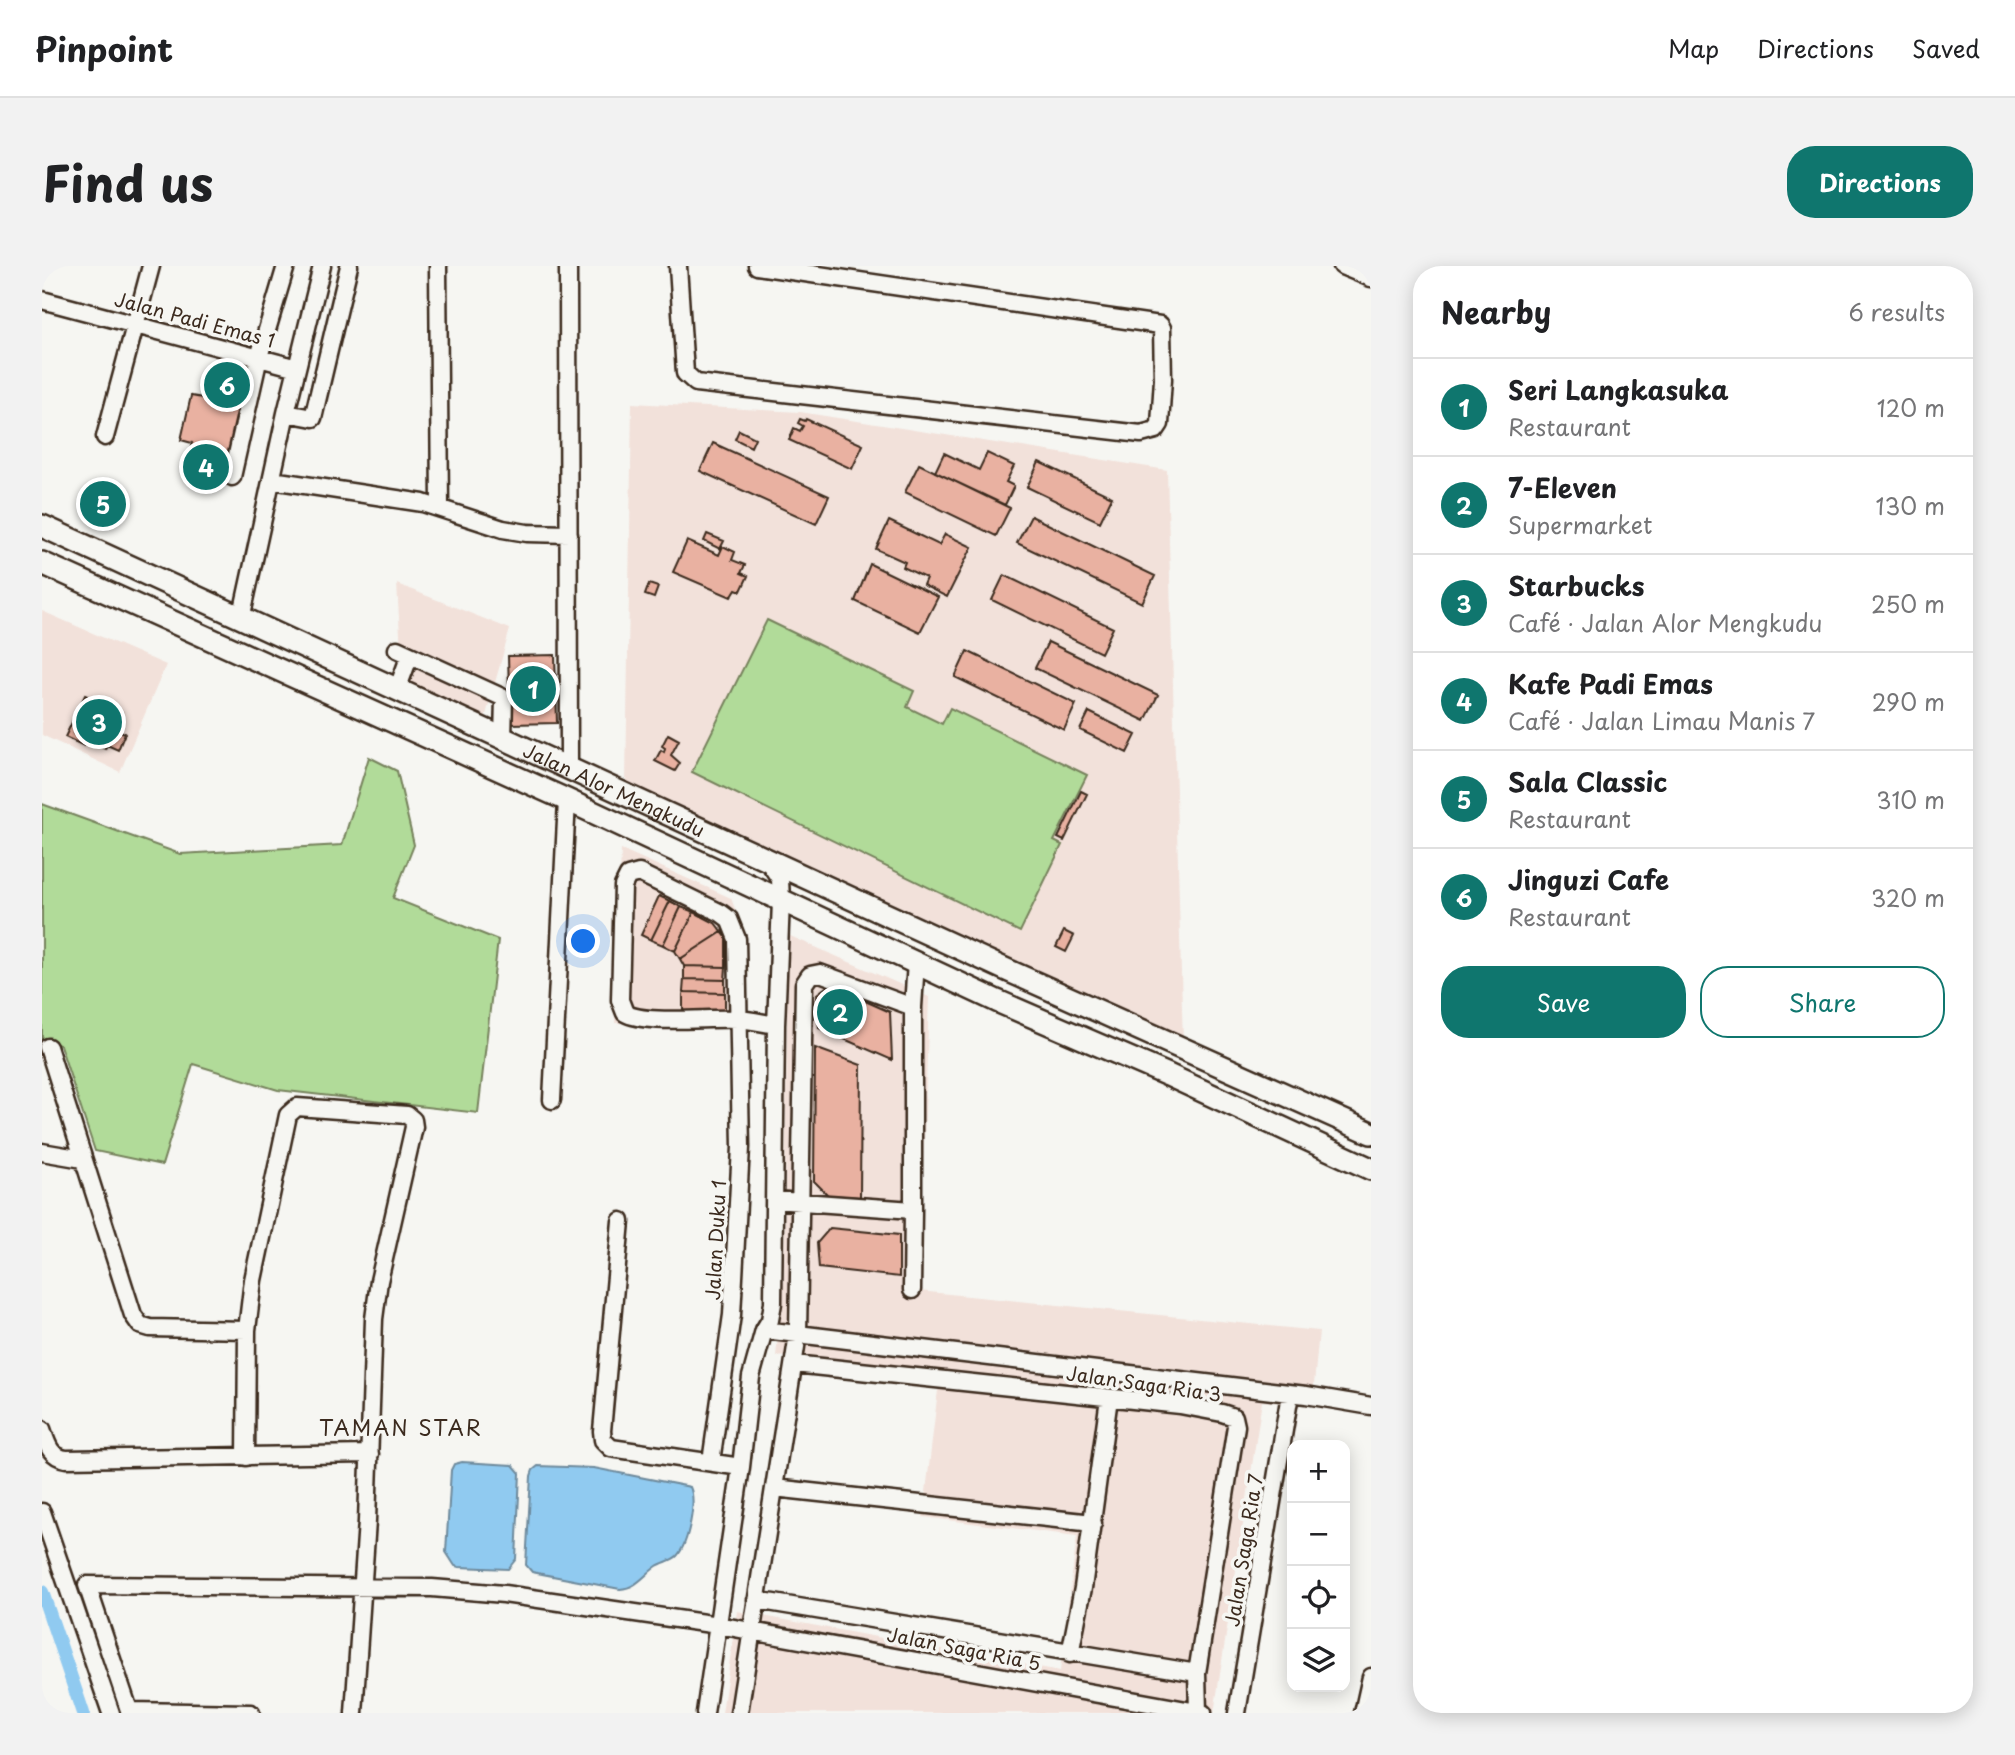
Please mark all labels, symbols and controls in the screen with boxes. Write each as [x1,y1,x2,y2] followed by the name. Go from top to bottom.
[35,23,173,73] text: Pinpoint
[1668,30,1719,66] text: Map
[1757,30,1874,66] text: Directions
[1912,30,1980,66] text: Saved
[42,145,213,219] text: Find us
[1787,146,1973,218] button: Directions
[112,284,278,354] street label: Jalan Padi Emas 1
[1441,289,1551,334] text: Nearby
[1849,294,1945,329] text: 6 results
[204,359,250,411] pin: 6
[1508,370,1729,409] text: Seri Langkasuka
[1459,390,1470,425] text: 1
[1877,390,1945,425] text: 120 m
[1508,409,1631,444] text: Restaurant
[183,441,229,493] pin: 4
[1508,468,1617,507] text: 7-Eleven
[80,478,126,530] pin: 5
[1456,488,1472,523] text: 2
[1875,488,1945,523] text: 130 m
[1508,507,1652,542] text: Supermarket
[1508,566,1644,605] text: Starbucks
[1456,586,1472,621] text: 3
[1871,586,1945,621] text: 250 m
[1508,605,1822,640] text: Café · Jalan Alor Mengkudu
[510,663,556,715] pin: 1
[1508,664,1713,703] text: Kafe Padi Emas
[1456,684,1472,719] text: 4
[1872,684,1945,719] text: 290 m
[76,696,122,748] pin: 3
[1508,703,1815,738] text: Café · Jalan Limau Manis 7
[519,735,710,843] street label: Jalan Alor Mengkudu
[1508,762,1668,801] text: Sala Classic
[1457,782,1471,817] text: 5
[1876,782,1945,817] text: 310 m
[1508,801,1631,836] text: Restaurant
[1508,860,1669,899] text: Jinguzi Cafe
[1456,880,1472,915] text: 6
[1871,880,1945,915] text: 320 m
[1508,899,1631,934] text: Restaurant
[566,924,600,958] your location
[1441,966,1686,1038] button: Save
[1700,966,1945,1038] button: Share
[817,986,863,1038] pin: 2
[698,1179,732,1301] street label: Jalan Duku 1
[1065,1358,1223,1408] street label: Jalan Saga Ria 3
[319,1411,483,1443] district label: TAMAN STAR
[1287,1440,1350,1692] map controls
[1287,1440,1350,1503] button: +
[1217,1471,1269,1628] street label: Jalan Saga Ria 7
[1287,1503,1350,1566] button: −
[1287,1566,1350,1629] button: locate
[885,1619,1043,1677] street label: Jalan Saga Ria 5
[1287,1629,1350,1692] button: layers

